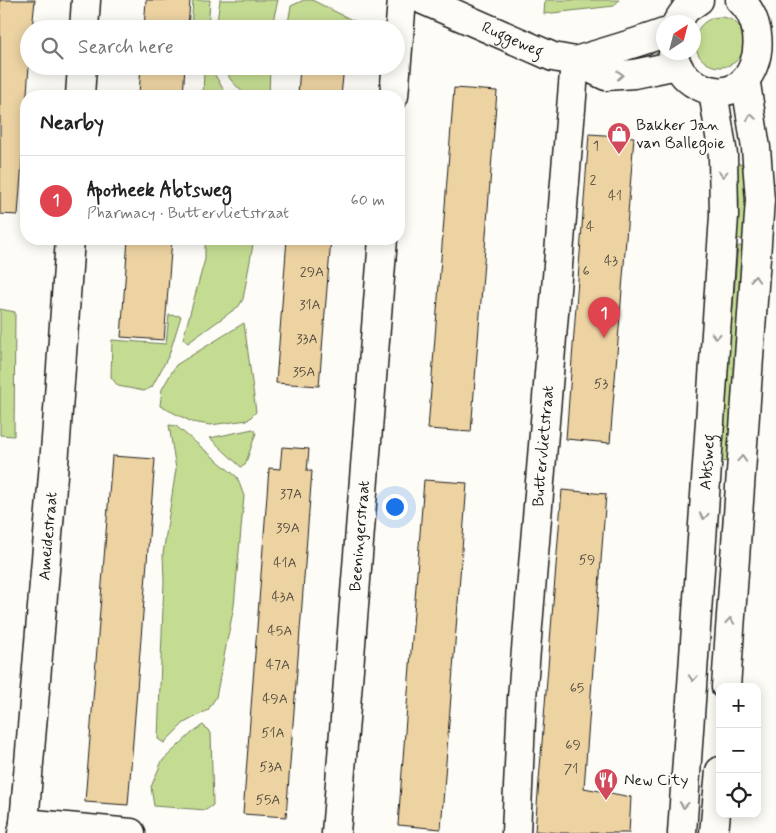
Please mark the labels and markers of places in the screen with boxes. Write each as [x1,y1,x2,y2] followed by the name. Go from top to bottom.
[636,115,726,155] place label: Bakker Jan van Ballegoie
[606,121,632,155] shop icon: Bakker Jan van Ballegoie
[588,297,620,338] pin: 1
[593,767,619,801] restaurant icon: New City
[624,770,688,791] place label: New City

